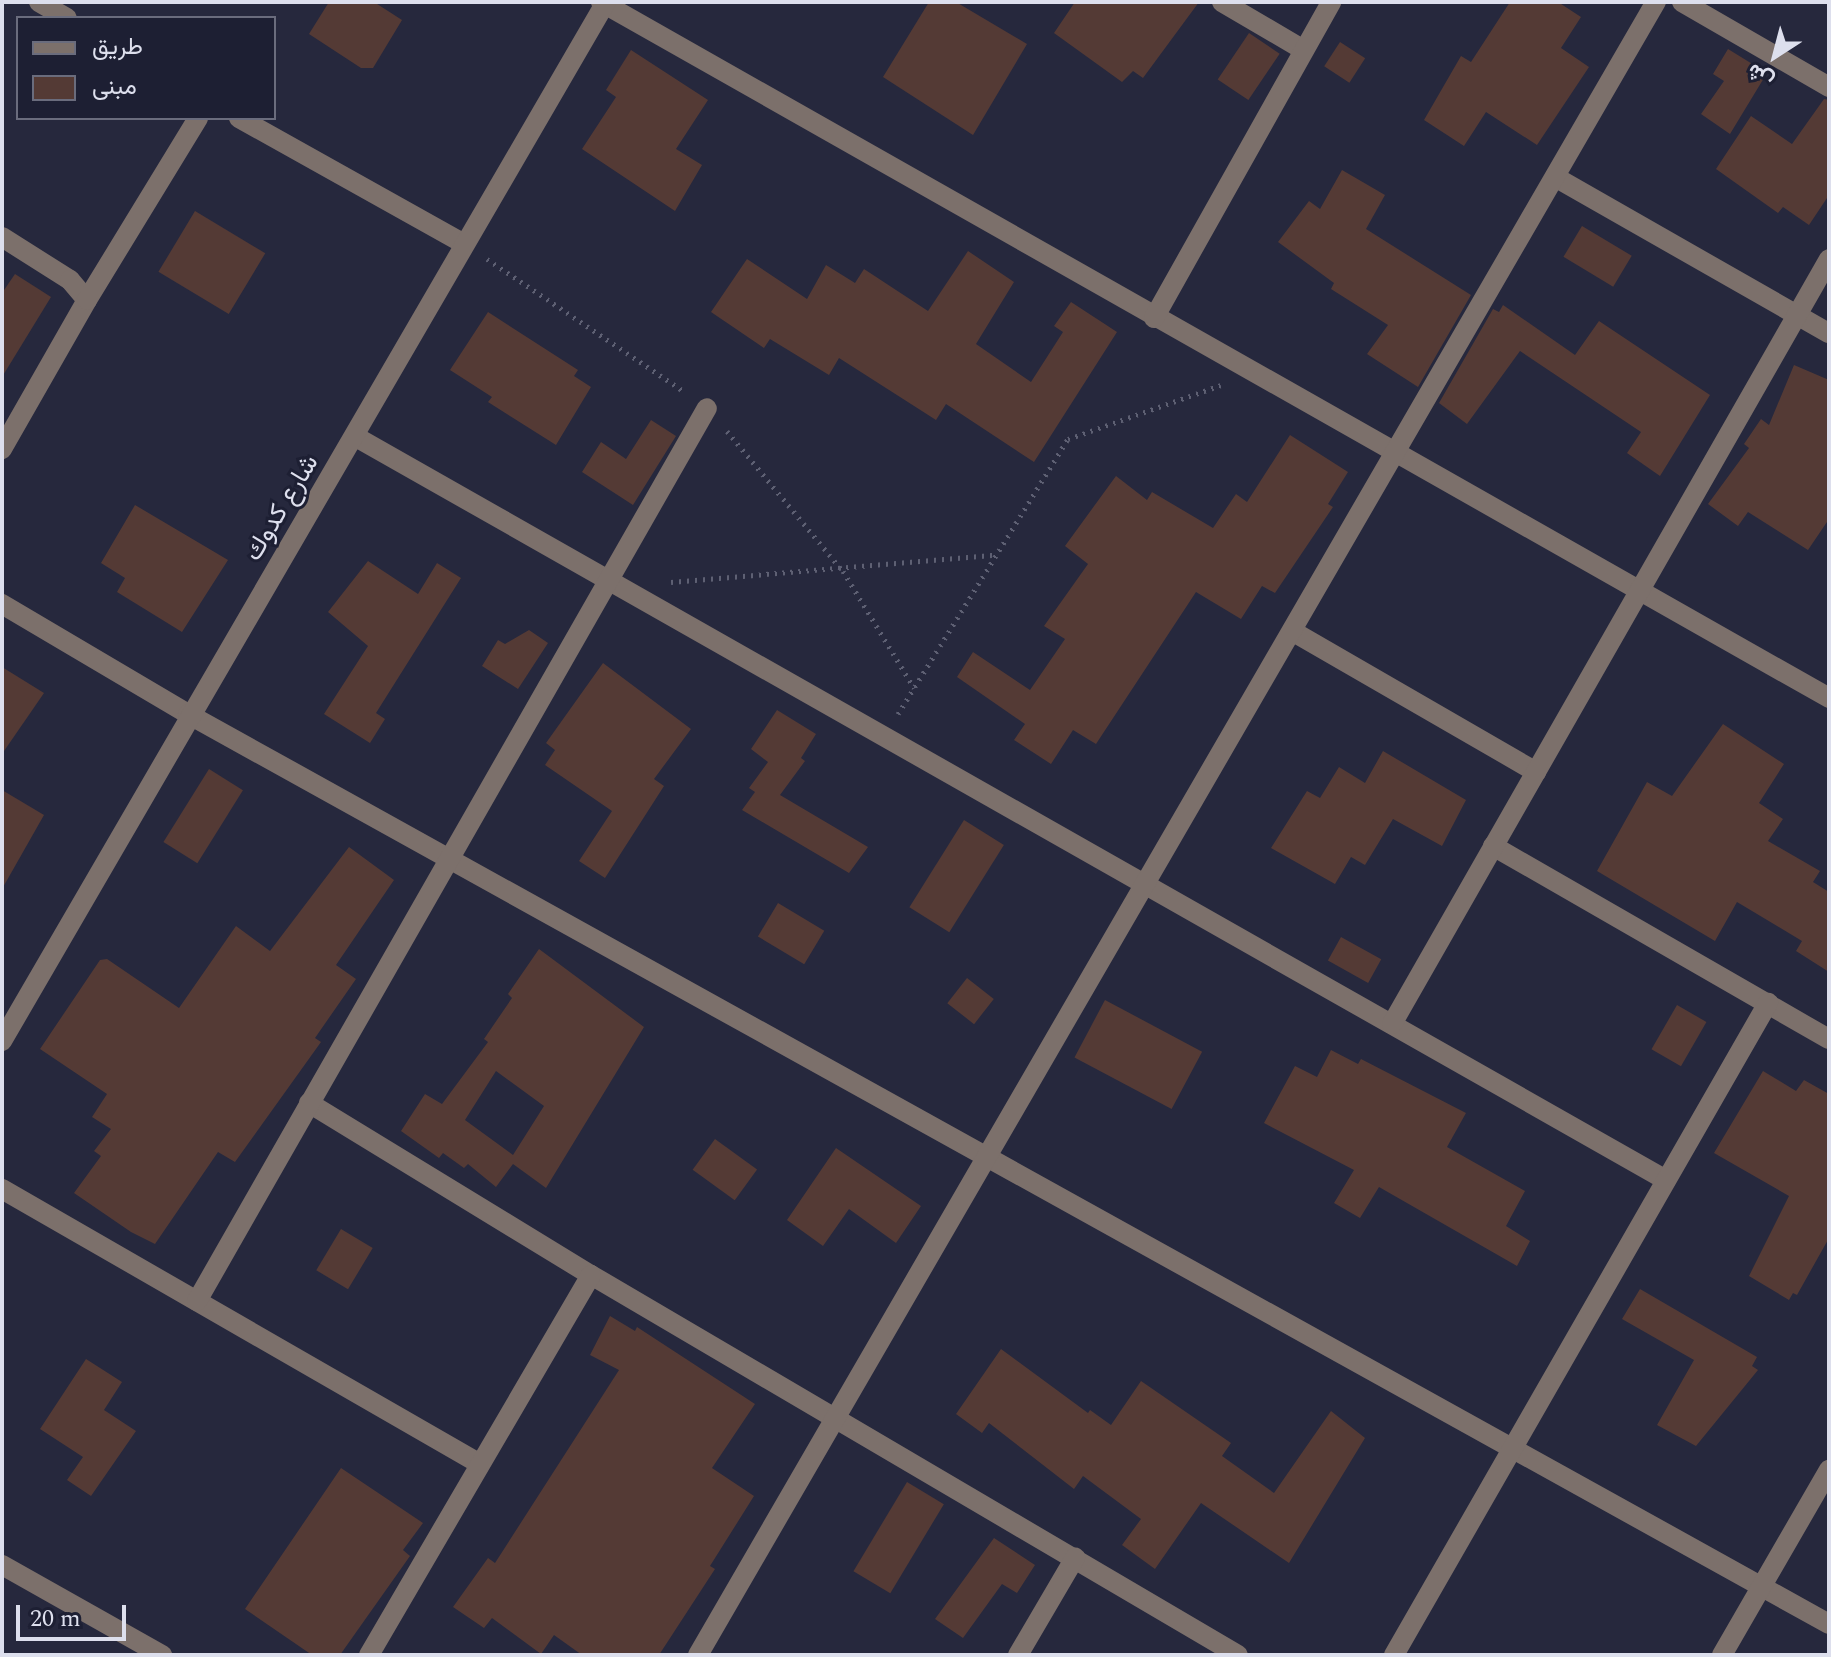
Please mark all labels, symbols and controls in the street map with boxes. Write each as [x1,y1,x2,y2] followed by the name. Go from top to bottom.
[16,16,276,120] legend
[1735,16,1815,96] north arrow
[92,29,143,65] text: طريق
[1740,55,1781,97] text: ش
[92,69,137,105] text: مبنى
[238,449,326,567] street label: شارع كدوك
[20,1589,130,1639] scale bar
[30,1601,81,1637] text: 20 m

